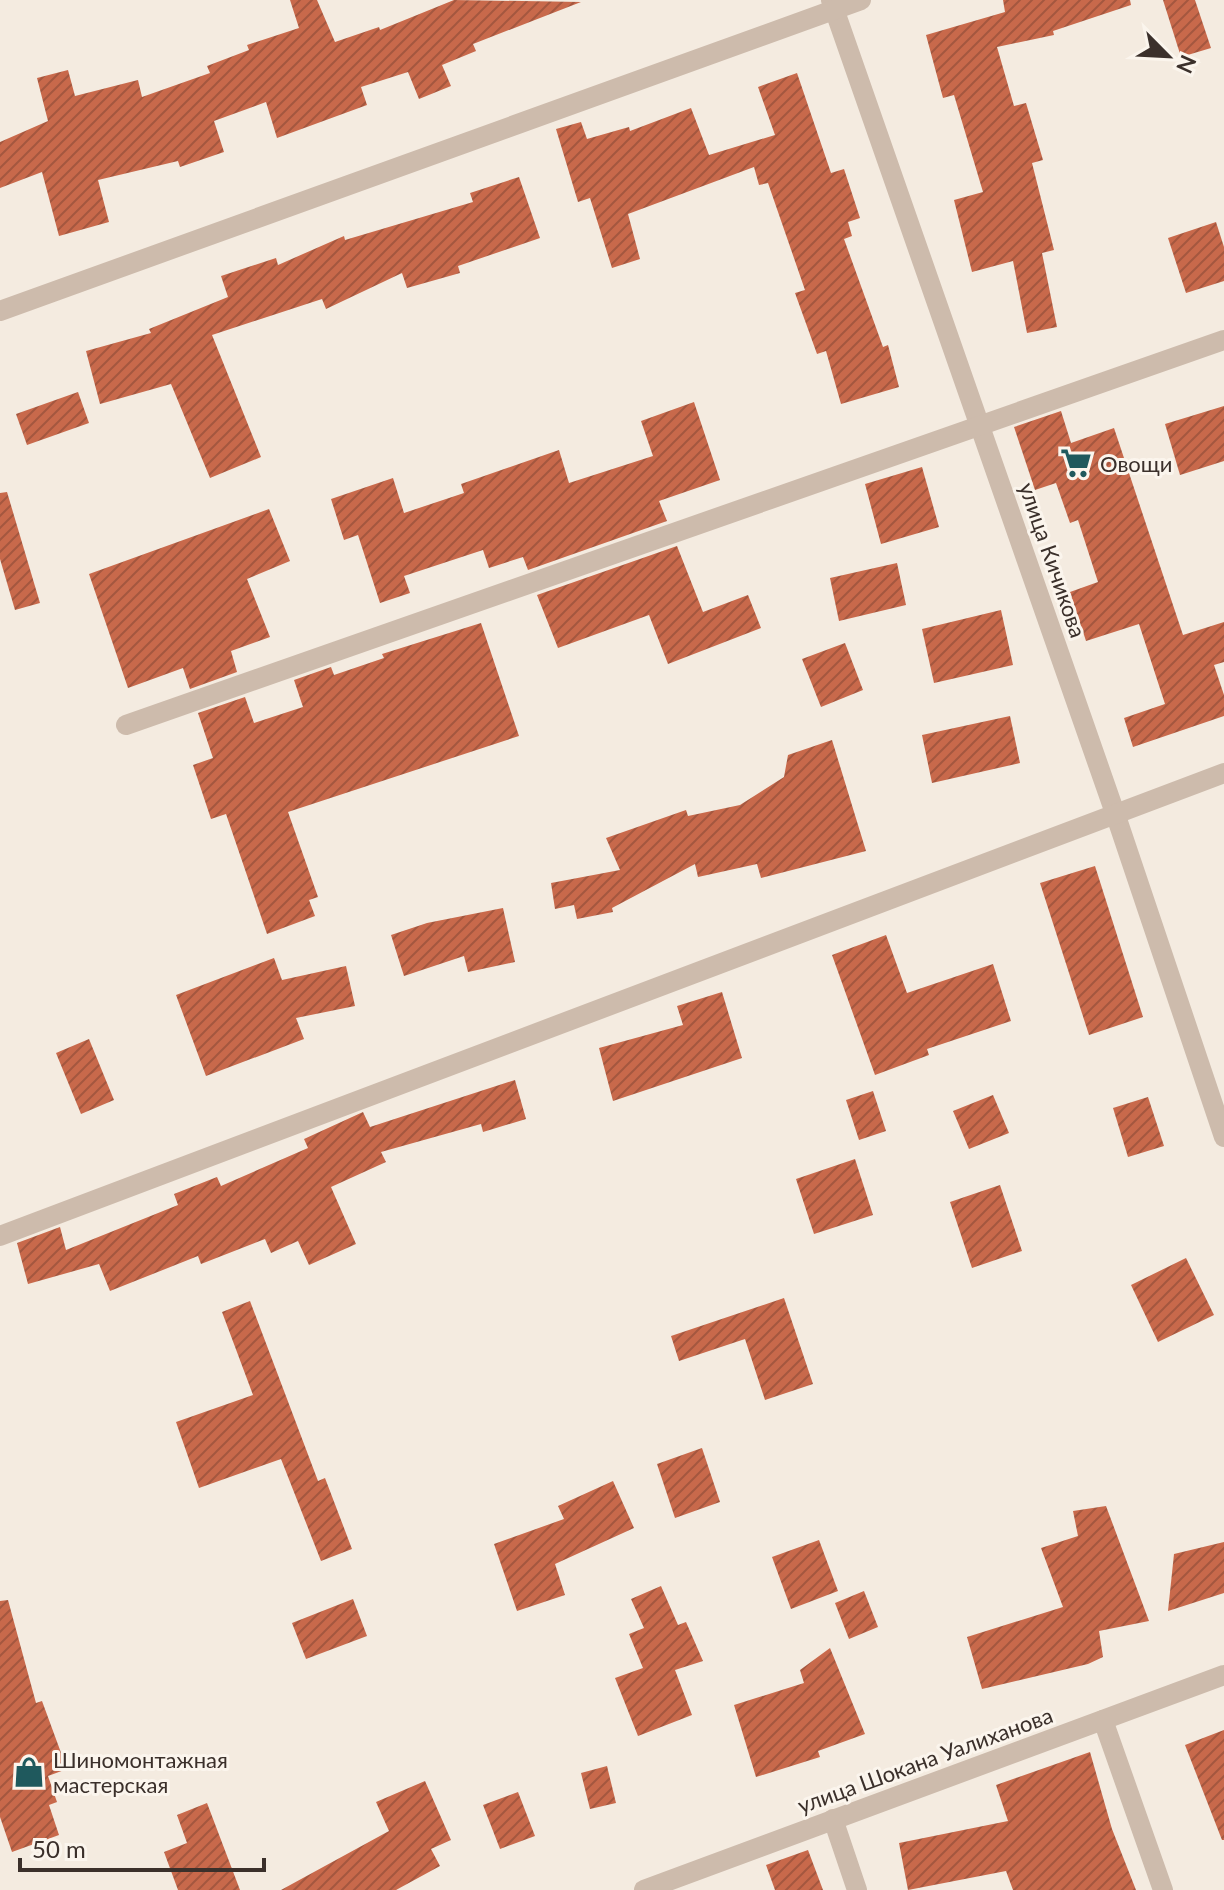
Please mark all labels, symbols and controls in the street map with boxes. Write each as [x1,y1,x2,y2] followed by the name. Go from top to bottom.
[1128,16,1208,96] north arrow
[1171,51,1203,78] text: N
[1059,446,1093,480] supermarket icon: Овощи
[1100,450,1172,477] place label: Овощи
[1014,479,1092,641] street label: улица Кичикова
[794,1701,1056,1819] street label: улица Шокана Уалиханова
[53,1746,228,1798] place label: Шиномонтажная мастерская
[12,1755,46,1789] shop icon: Шиномонтажная мастерская
[20,1822,264,1872] scale bar
[32,1834,86,1863] text: 50 m

